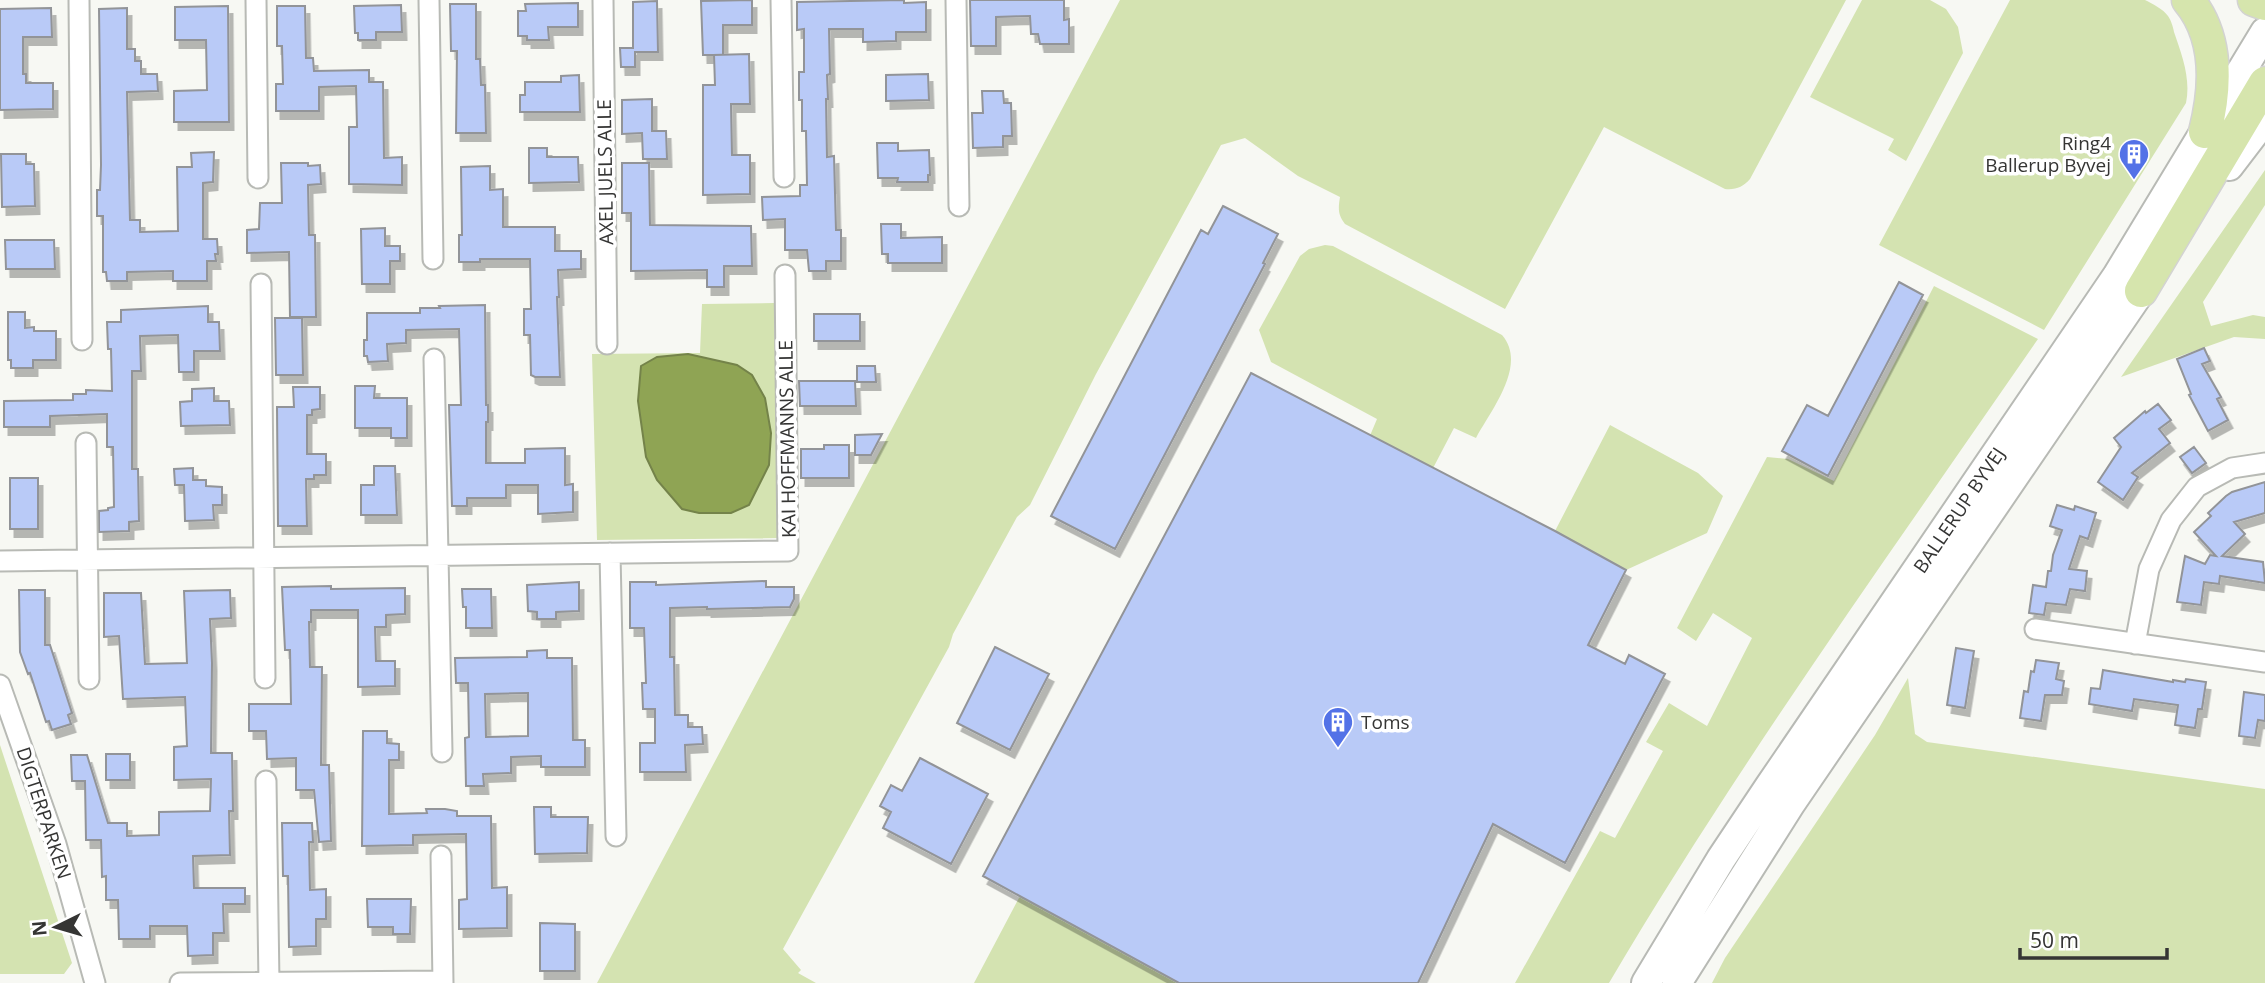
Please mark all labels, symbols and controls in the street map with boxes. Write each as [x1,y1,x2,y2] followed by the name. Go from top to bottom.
[591,99,619,245] street label: AXEL JUELS ALLE
[1985,130,2111,178] place label: Ring4 Ballerup Byvej
[2117,137,2151,181] building icon: Ring4 Ballerup Byvej
[772,340,802,538] street label: KAI HOFFMANNS ALLE
[1907,442,2011,578] street label: BALLERUP BYVEJ
[1321,705,1355,749] building icon: Toms
[1361,709,1410,735] place label: Toms
[10,744,78,882] street label: DIGTERPARKEN
[21,892,91,962] north arrow
[2020,916,2167,960] scale bar
[25,920,53,937] text: N
[2030,926,2079,954] text: 50 m

